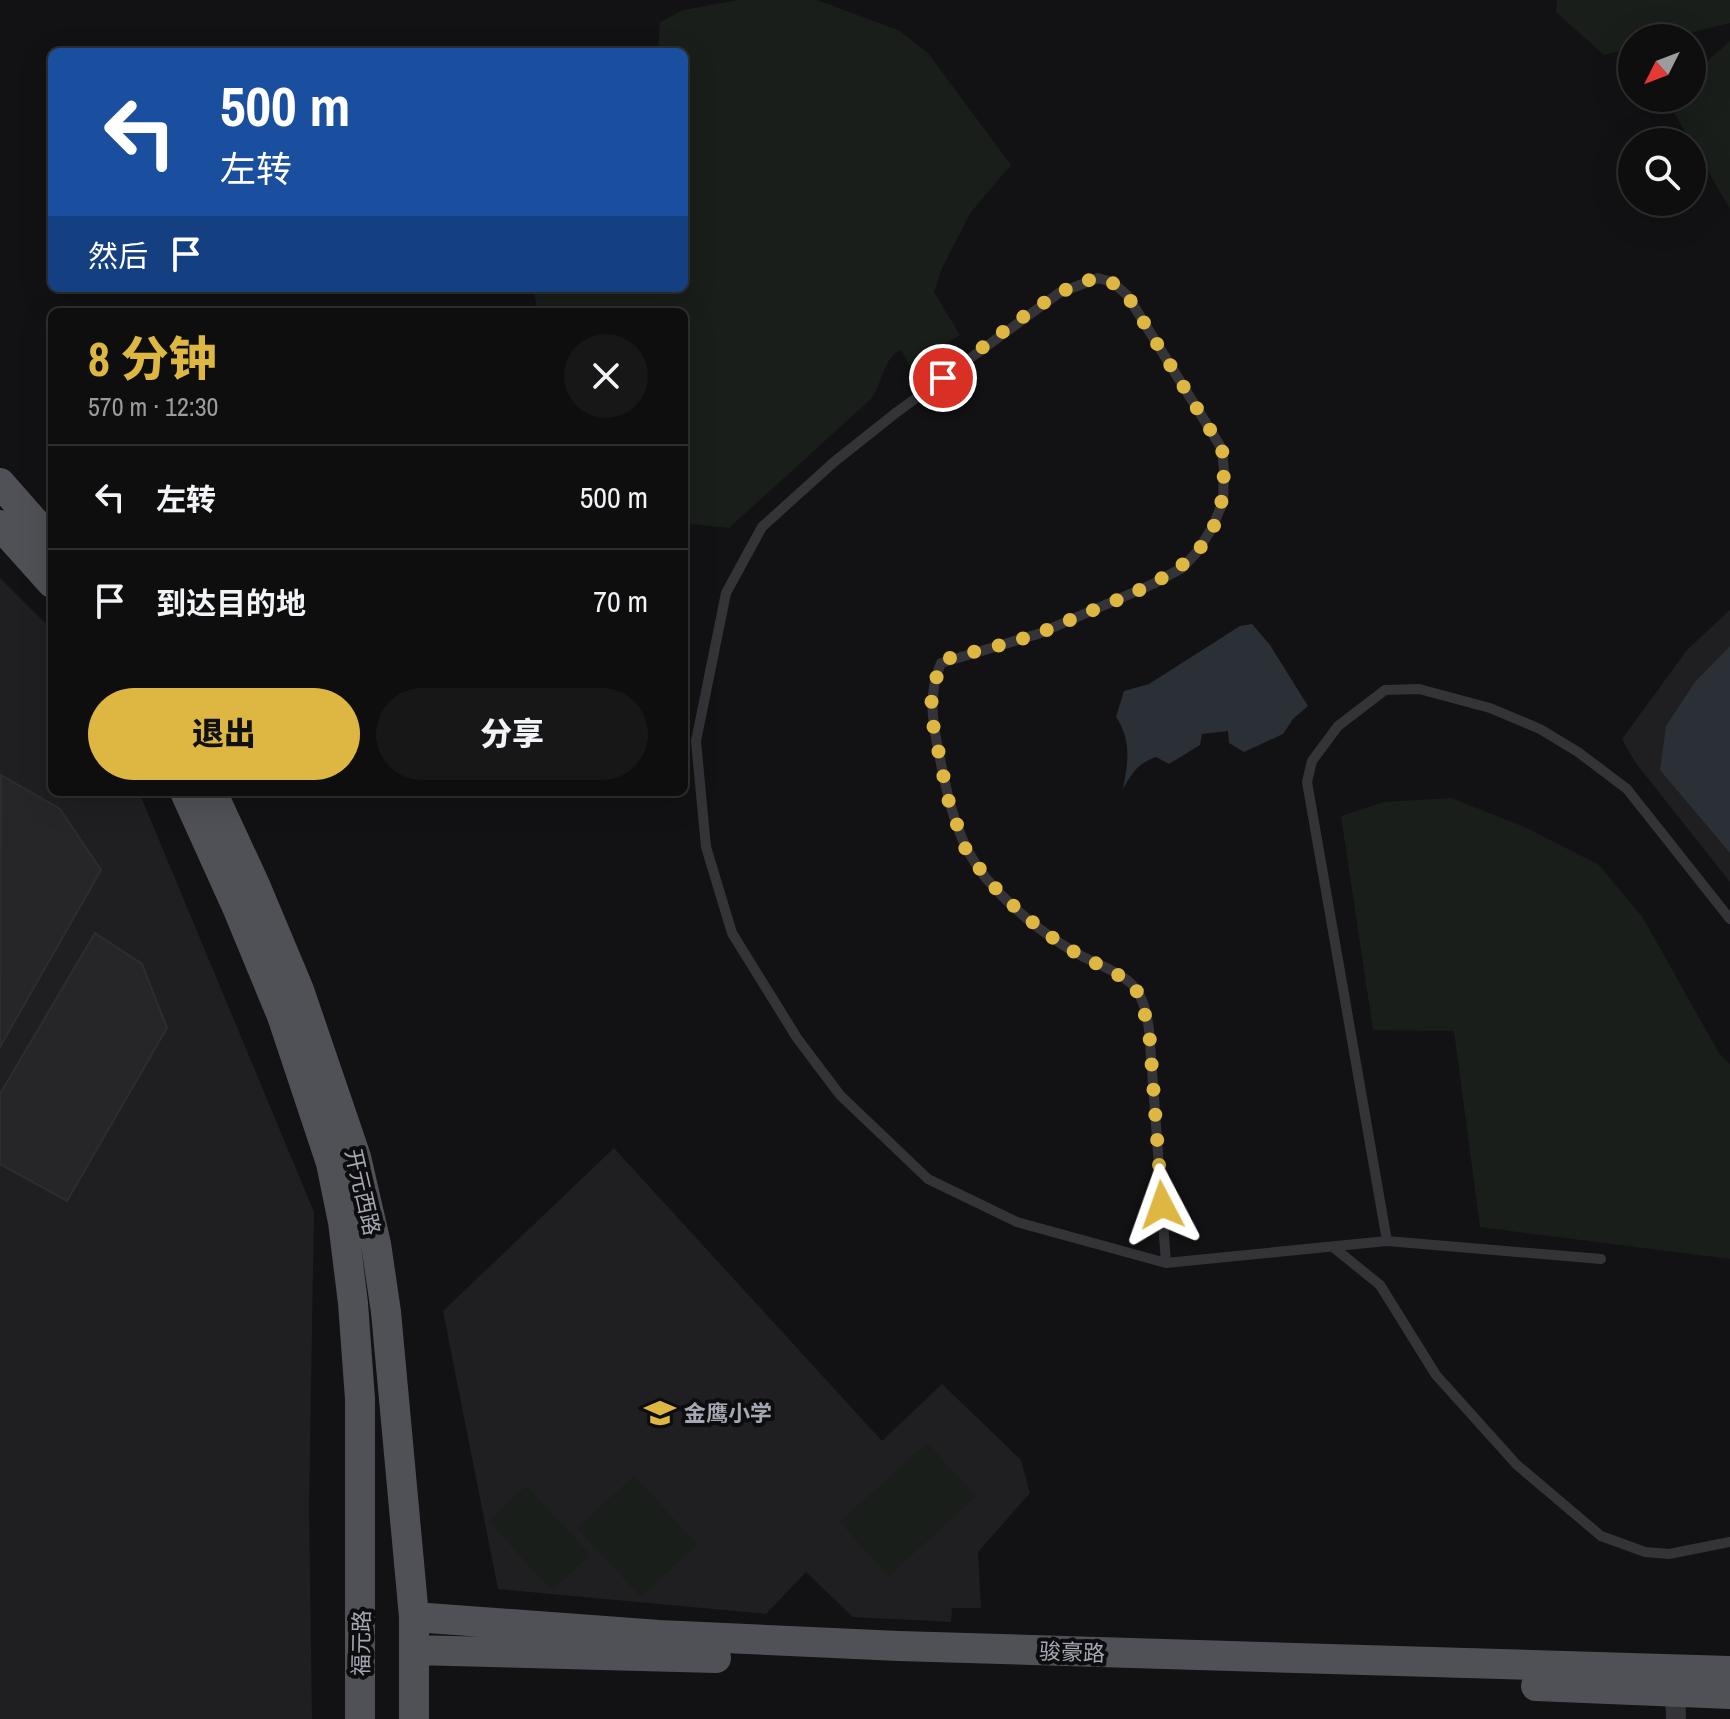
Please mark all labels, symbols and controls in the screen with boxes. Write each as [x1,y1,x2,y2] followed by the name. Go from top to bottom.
[1618,24,1706,112] north arrow
[1618,24,1706,216] map controls
[220,68,350,143] text: 500 m
[88,80,192,184] icon: left
[1618,128,1706,216] button: search
[220,145,292,193] text: 左转
[164,232,208,276] icon: arrive
[88,236,148,276] text: 然后
[88,326,217,391] text: 8 分钟
[564,334,648,418] button: close
[909,344,977,412] pin
[921,356,965,400] icon: arrive
[88,389,218,424] text: 570 m · 12:30
[88,475,132,519] icon: left
[580,477,648,517] text: 500 m
[156,479,216,519] text: 左转
[88,579,132,623] icon: arrive
[593,581,648,621] text: 70 m
[156,583,306,623] text: 到达目的地
[88,688,360,780] button: 退出
[376,688,648,780] button: 分享
[338,1146,388,1238] street label: 开元西路
[1120,1163,1204,1247] position arrow
[643,1396,677,1430] school or university icon: 金鹰小学
[684,1398,772,1428] place label: 金鹰小学
[345,1610,377,1676] street label: 福元路
[1038,1636,1106,1668] street label: 骏豪路

